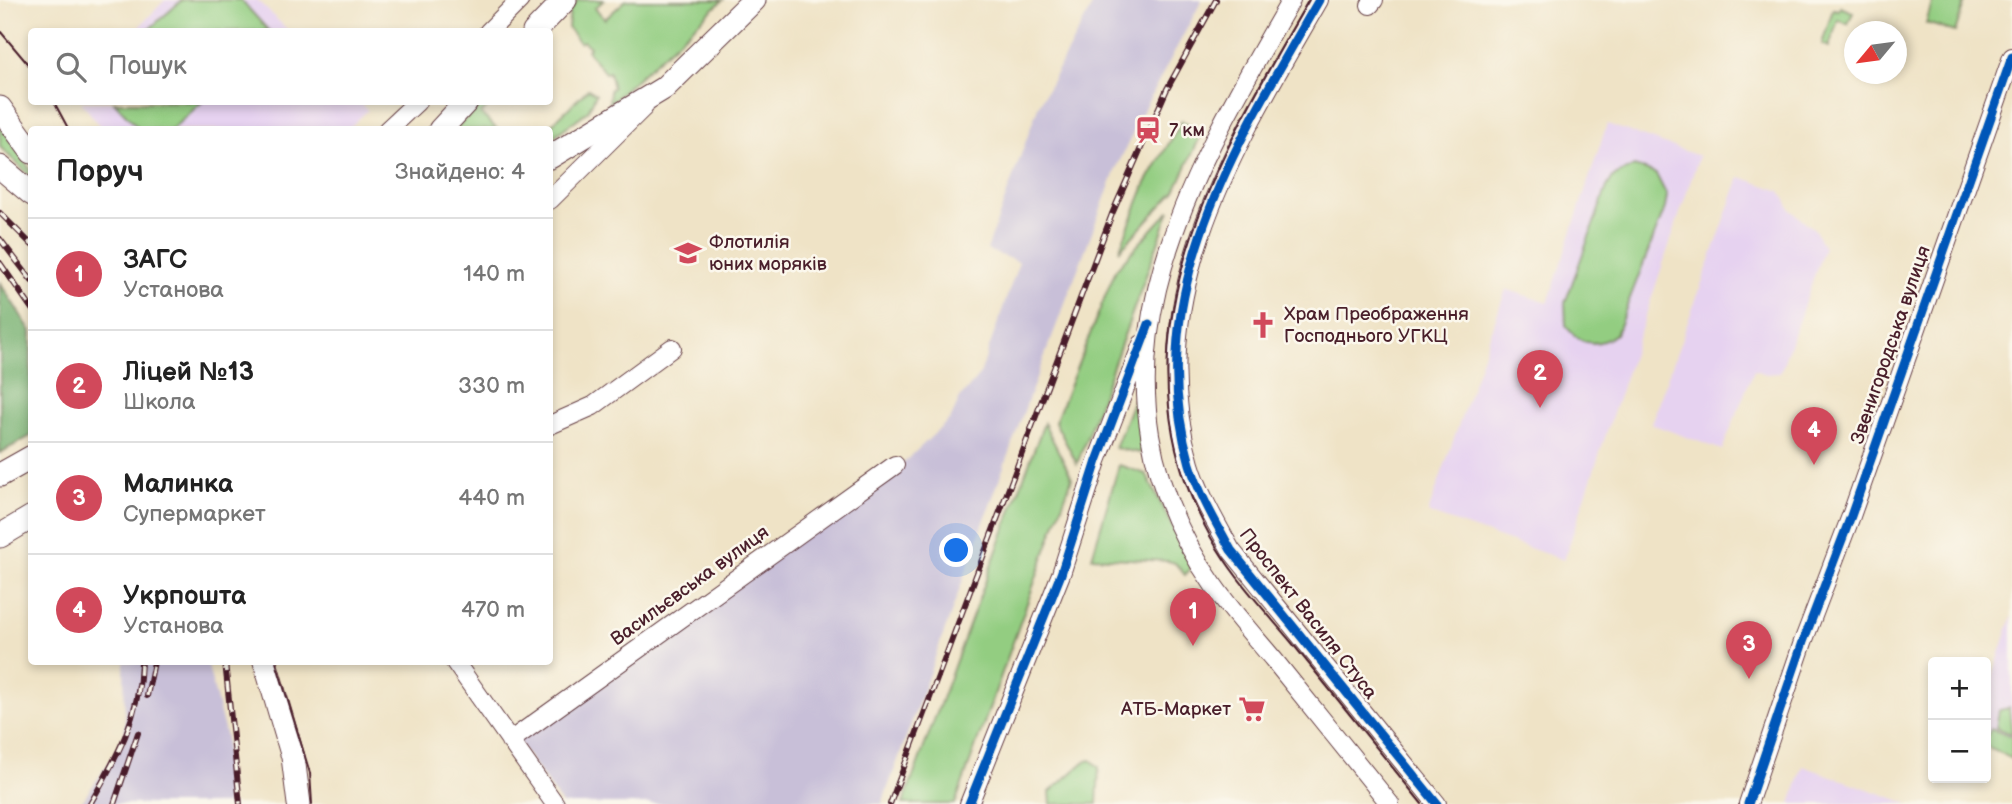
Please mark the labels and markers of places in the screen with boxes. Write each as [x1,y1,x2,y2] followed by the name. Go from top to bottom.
[1133,115,1163,145] station icon: 7 км
[1169,119,1205,142] place label: 7 км
[709,231,827,276] place label: Флотилія юних моряків
[673,238,703,268] school or university icon: Флотилія юних моряків
[1284,303,1469,348] place label: Храм Преображення Господнього УГКЦ
[1248,310,1278,340] church icon: Храм Преображення Господнього УГКЦ
[1517,350,1563,408] pin: 2
[1791,407,1837,465] pin: 4
[1170,588,1216,646] pin: 1
[1726,621,1772,679] pin: 3
[1237,694,1267,724] supermarket icon: АТБ-Маркет
[1120,698,1231,721] place label: АТБ-Маркет

